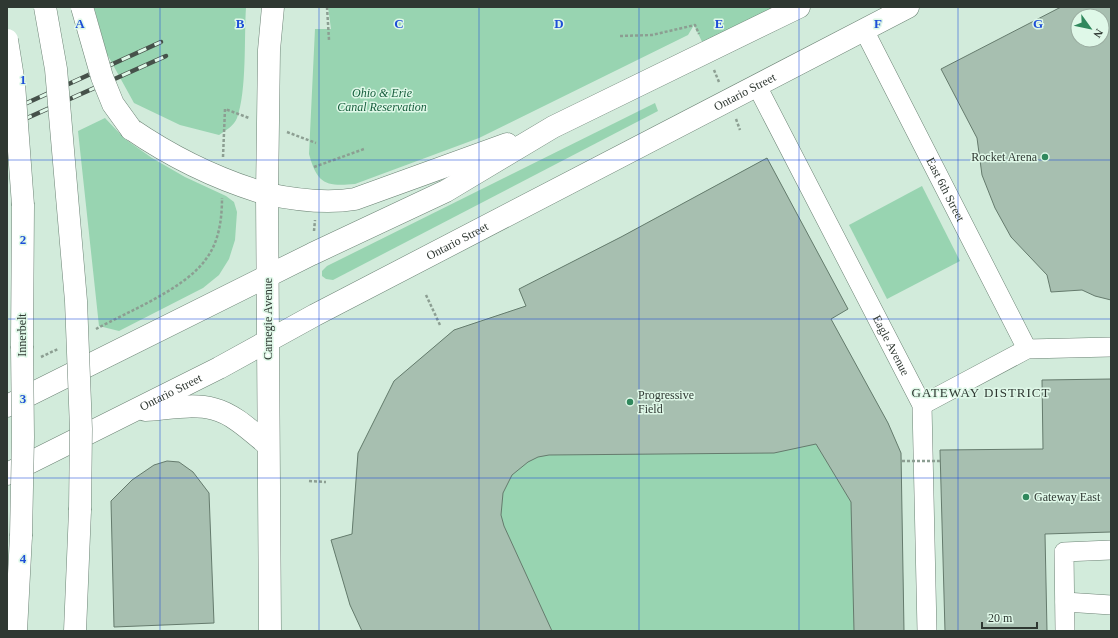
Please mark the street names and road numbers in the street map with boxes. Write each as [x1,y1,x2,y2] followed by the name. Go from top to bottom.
[712,70,779,114] street label: Ontario Street
[923,155,968,224] street label: East 6th Street
[424,219,491,263] street label: Ontario Street
[261,278,275,360] street label: Carnegie Avenue
[15,313,29,357] street label: Innerbelt
[870,313,913,378] street label: Eagle Avenue
[137,370,205,414] street label: Ontario Street

